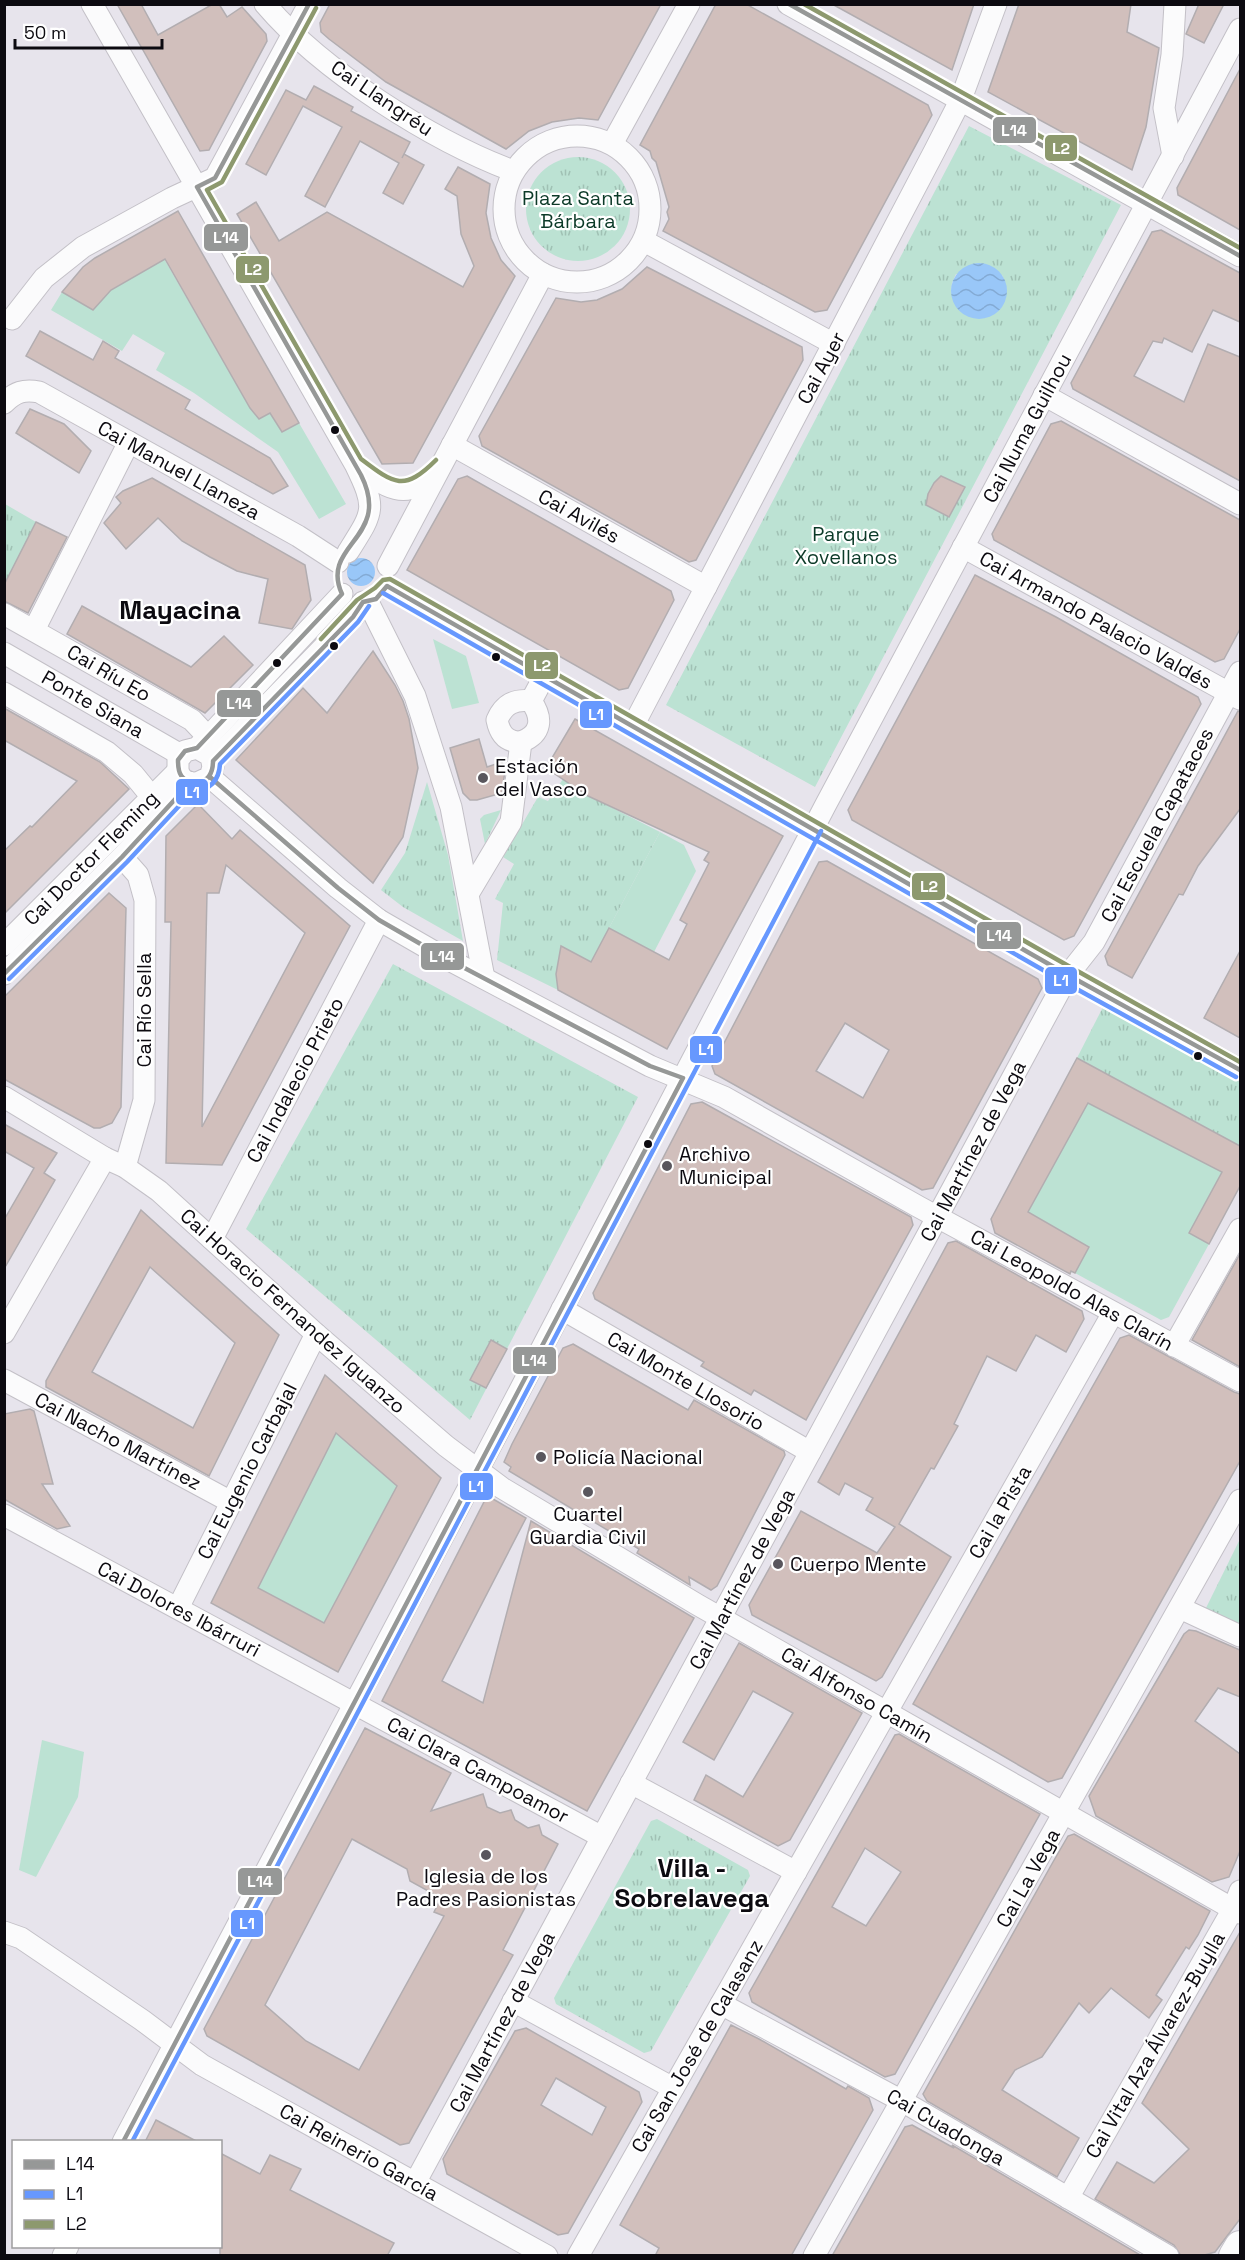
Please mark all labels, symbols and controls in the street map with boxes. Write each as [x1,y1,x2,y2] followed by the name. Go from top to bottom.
[15,12,162,50] scale bar
[24,21,66,44] text: 50 m
[326,54,438,142] street label: Cai Llangréu
[992,116,1037,144] line badge: L14
[1001,120,1027,141] text: L14
[1044,134,1078,162] line badge: L2
[1052,138,1070,159] text: L2
[522,185,634,234] park label: Plaza Santa Bárbara
[203,223,249,252] line badge: L14
[213,227,239,248] text: L14
[235,255,270,284] line badge: L2
[244,259,262,280] text: L2
[791,327,851,409] street label: Cai Ayer
[977,349,1077,507] street label: Cai Numa Guilhou
[93,414,265,526] street label: Cai Manuel Llaneza
[329,424,341,436] unlabelled marker
[534,483,624,549] street label: Cai Avilés
[794,521,898,570] park label: Parque Xovellanos
[975,545,1217,695] street label: Cai Armando Palacio Valdés
[119,593,241,627] district label: Mayacina
[62,639,156,707] street label: Cai Ríu Eo
[328,640,340,652] unlabelled marker
[490,651,502,663] unlabelled marker
[524,651,559,680] line badge: L2
[533,655,551,676] text: L2
[271,657,283,669] unlabelled marker
[37,664,149,744] street label: Ponte Siana
[216,689,262,718] line badge: L14
[226,693,252,714] text: L14
[579,700,613,729] line badge: L1
[588,704,604,725] text: L1
[1095,723,1219,927] street label: Cai Escuela Capataces
[495,753,587,802] place label: Estación del Vasco
[476,771,490,785] marker: Estación del Vasco
[175,778,209,806] line badge: L1
[184,782,200,803] text: L1
[18,785,164,931] street label: Cai Doctor Fleming
[911,872,946,901] line badge: L2
[920,876,938,897] text: L2
[976,921,1022,950] line badge: L14
[986,925,1012,946] text: L14
[420,942,465,971] line badge: L14
[429,946,455,967] text: L14
[131,953,157,1067] street label: Cai Río Sella
[1044,966,1078,995] line badge: L1
[1053,970,1069,991] text: L1
[240,993,350,1167] street label: Cai Indalecio Prieto
[689,1035,723,1064] line badge: L1
[698,1039,714,1060] text: L1
[1192,1050,1204,1062] unlabelled marker
[914,1056,1032,1246] street label: Cai Martínez de Vega
[642,1138,654,1150] unlabelled marker
[679,1141,772,1190] place label: Archivo Municipal
[660,1159,674,1173] marker: Archivo Municipal
[175,1203,411,1419] street label: Cai Horacio Fernandez Iguanzo
[966,1223,1178,1357] street label: Cai Leopoldo Alas Clarín
[603,1325,769,1437] street label: Cai Monte Llosorio
[512,1346,557,1375] line badge: L14
[521,1350,547,1371] text: L14
[191,1378,303,1564] street label: Cai Eugenio Carbajal
[30,1386,206,1496] street label: Cai Nacho Martínez
[553,1444,703,1470] place label: Policía Nacional
[534,1450,548,1464] marker: Policía Nacional
[963,1461,1037,1563] street label: Cai la Pista
[459,1472,494,1501] line badge: L1
[468,1476,484,1497] text: L1
[683,1484,801,1674] street label: Cai Martínez de Vega
[581,1485,595,1499] marker: Cuartel Guardia Civil
[530,1501,646,1550] place label: Cuartel Guardia Civil
[790,1551,927,1577] place label: Cuerpo Mente
[93,1555,265,1663] street label: Cai Dolores Ibárruri
[771,1557,785,1571] marker: Cuerpo Mente
[776,1641,938,1749] street label: Cai Alfonso Camín
[382,1711,574,1829] street label: Cai Clara Campoamor
[990,1824,1066,1932] street label: Cai La Vega
[479,1848,493,1862] marker: Iglesia de los Padres Pasionistas
[615,1851,769,1915] district label: Villa - Sobrelavega
[396,1863,576,1912] place label: Iglesia de los Padres Pasionistas
[237,1867,283,1896] line badge: L14
[247,1871,273,1892] text: L14
[230,1909,264,1938] line badge: L1
[239,1913,255,1934] text: L1
[443,1927,561,2117] street label: Cai Martínez de Vega
[1079,1927,1231,2163] street label: Cai Vital Aza Álvarez-Buylla
[625,1935,769,2157] street label: Cai San José de Calasanz
[882,2083,1010,2171] street label: Cai Cuadonga
[275,2097,443,2207] street label: Cai Reinerio García
[12,2140,222,2248] legend
[66,2152,95,2175] text: L14
[66,2182,83,2205] text: L1
[66,2212,87,2235] text: L2

